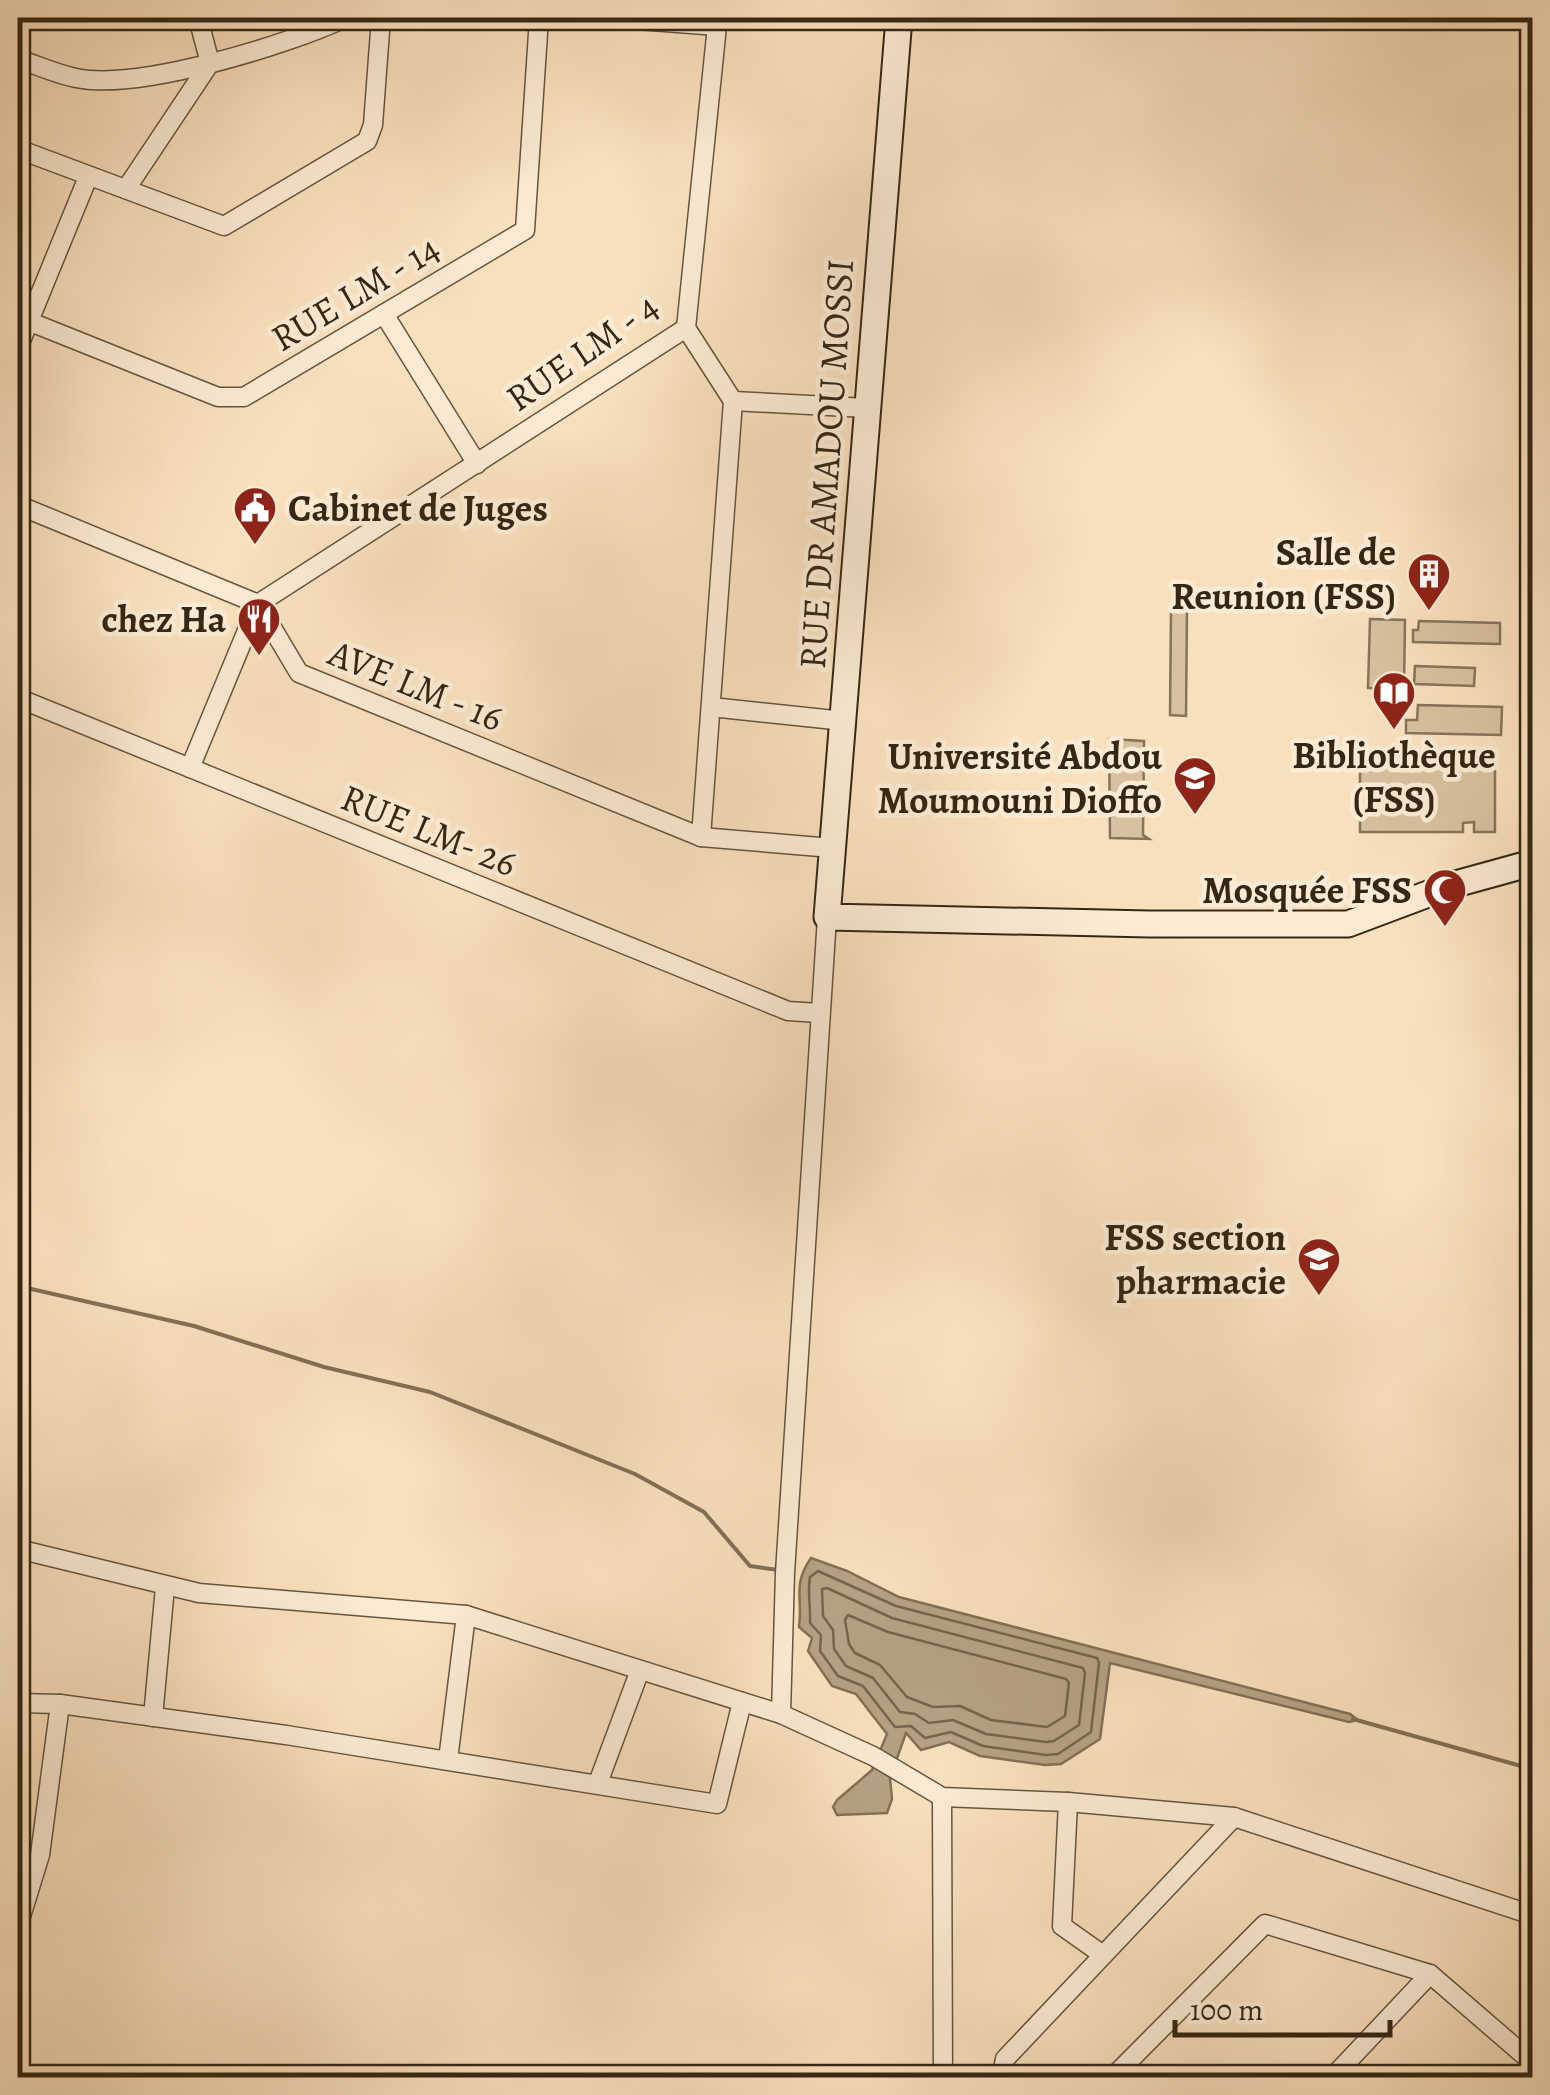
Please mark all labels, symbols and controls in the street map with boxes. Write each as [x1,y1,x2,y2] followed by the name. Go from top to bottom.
[261,222,449,364] street label: RUE LM - 14
[786,257,866,671] street label: RUE DR AMADOU MOSSI
[495,281,669,423] street label: RUE LM - 4
[288,482,548,534] place label: Cabinet de Juges
[232,485,278,546] public building icon: Cabinet de Juges
[1171,526,1396,622] place label: Salle de Reunion (FSS)
[1406,551,1452,612] building icon: Salle de Reunion (FSS)
[101,593,227,645] place label: chez Ha
[236,596,282,657] restaurant icon: chez Ha
[320,626,511,744] street label: AVE LM - 16
[1371,670,1417,731] library icon: Bibliothèque (FSS)
[1292,729,1496,825] place label: Bibliothèque (FSS)
[878,730,1162,826] place label: Université Abdou Moumouni Dioffo
[1172,755,1218,816] school or university icon: Université Abdou Moumouni Dioffo
[333,771,525,889] street label: RUE LM- 26
[1202,864,1412,916] place label: Mosquée FSS
[1422,867,1468,928] mosque icon: Mosquée FSS
[1104,1211,1286,1307] place label: FSS section pharmacie
[1296,1236,1342,1297] school or university icon: FSS section pharmacie
[1175,1975,1390,2037] scale bar
[1190,1990,1263,2030] text: 100 m

